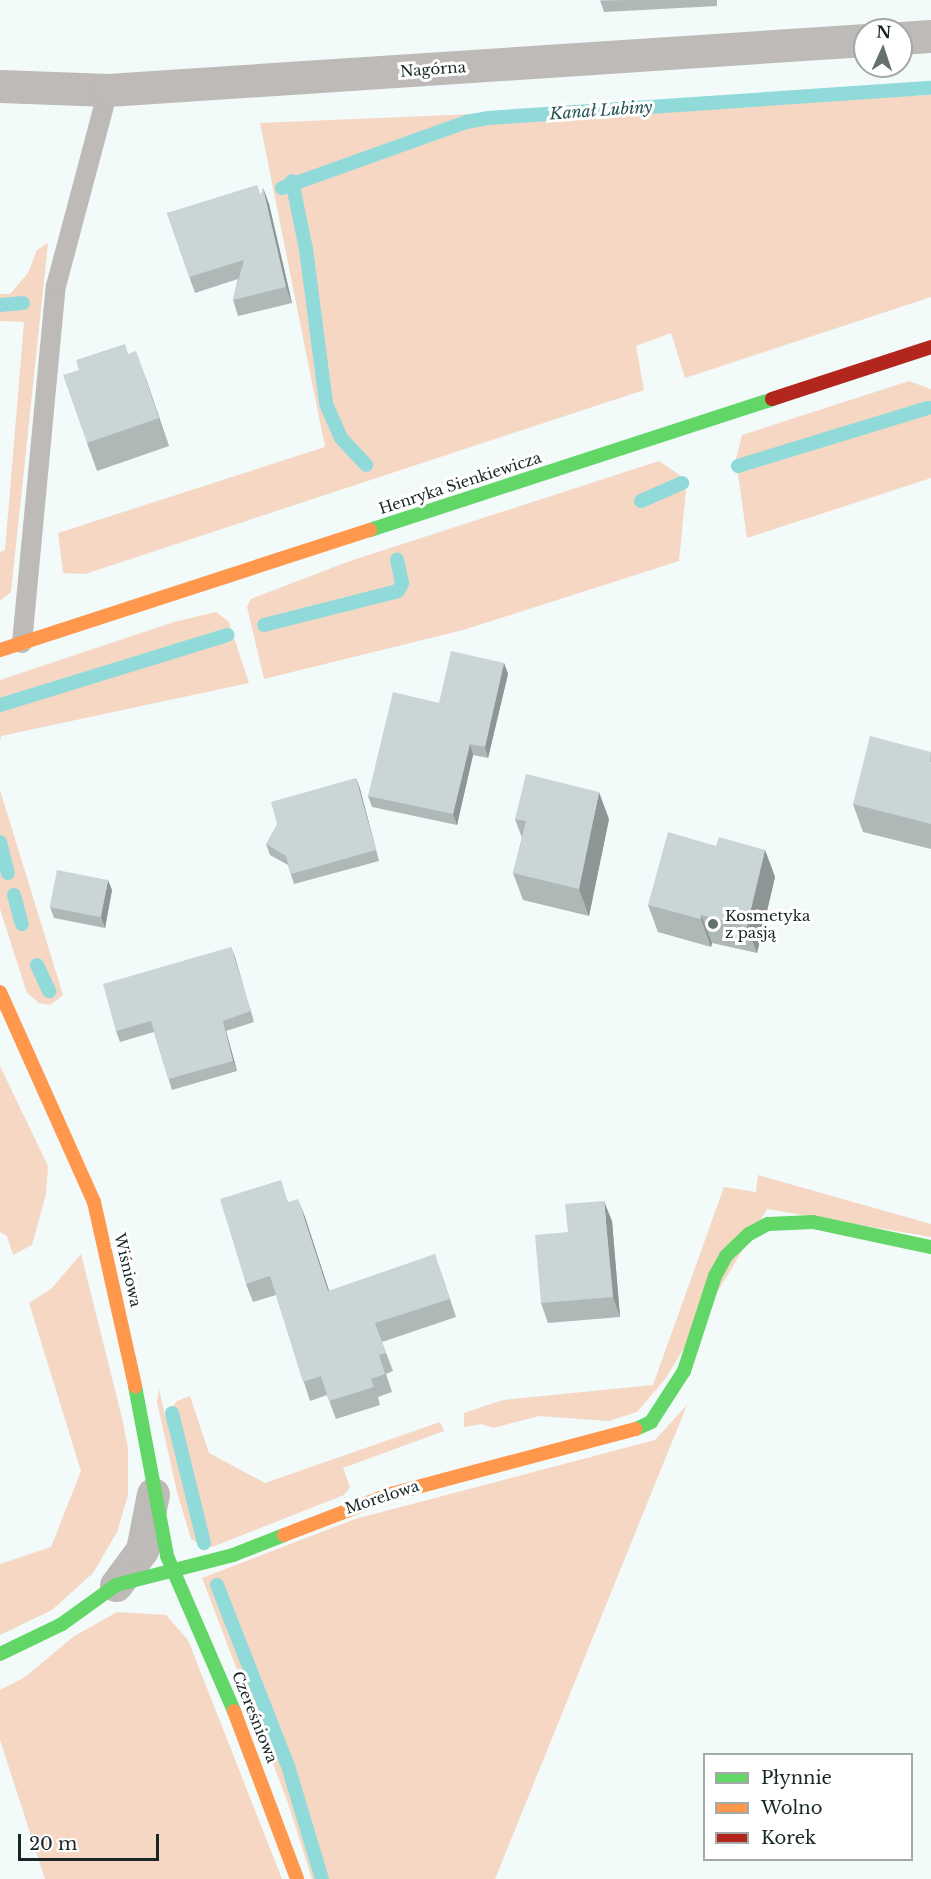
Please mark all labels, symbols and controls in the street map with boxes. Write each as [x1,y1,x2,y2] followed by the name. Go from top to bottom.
[853,18,913,78] north arrow
[876,22,892,42] text: N
[400,58,466,80] street label: Nagórna
[549,97,653,123] water label: Kanał Lubiny
[376,448,544,518] street label: Henryka Sienkiewicza
[725,906,810,941] place label: Kosmetyka z pasją
[706,917,720,931] marker: Kosmetyka z pasją
[111,1231,145,1309] street label: Wiśniowa
[343,1477,421,1517] street label: Morelowa
[228,1669,282,1765] street label: Czereśniowa
[703,1753,913,1861] legend
[761,1767,832,1789] text: Płynnie
[761,1797,823,1819] text: Wolno
[21,1822,162,1860] scale bar
[761,1827,816,1849] text: Korek
[29,1833,77,1855] text: 20 m

